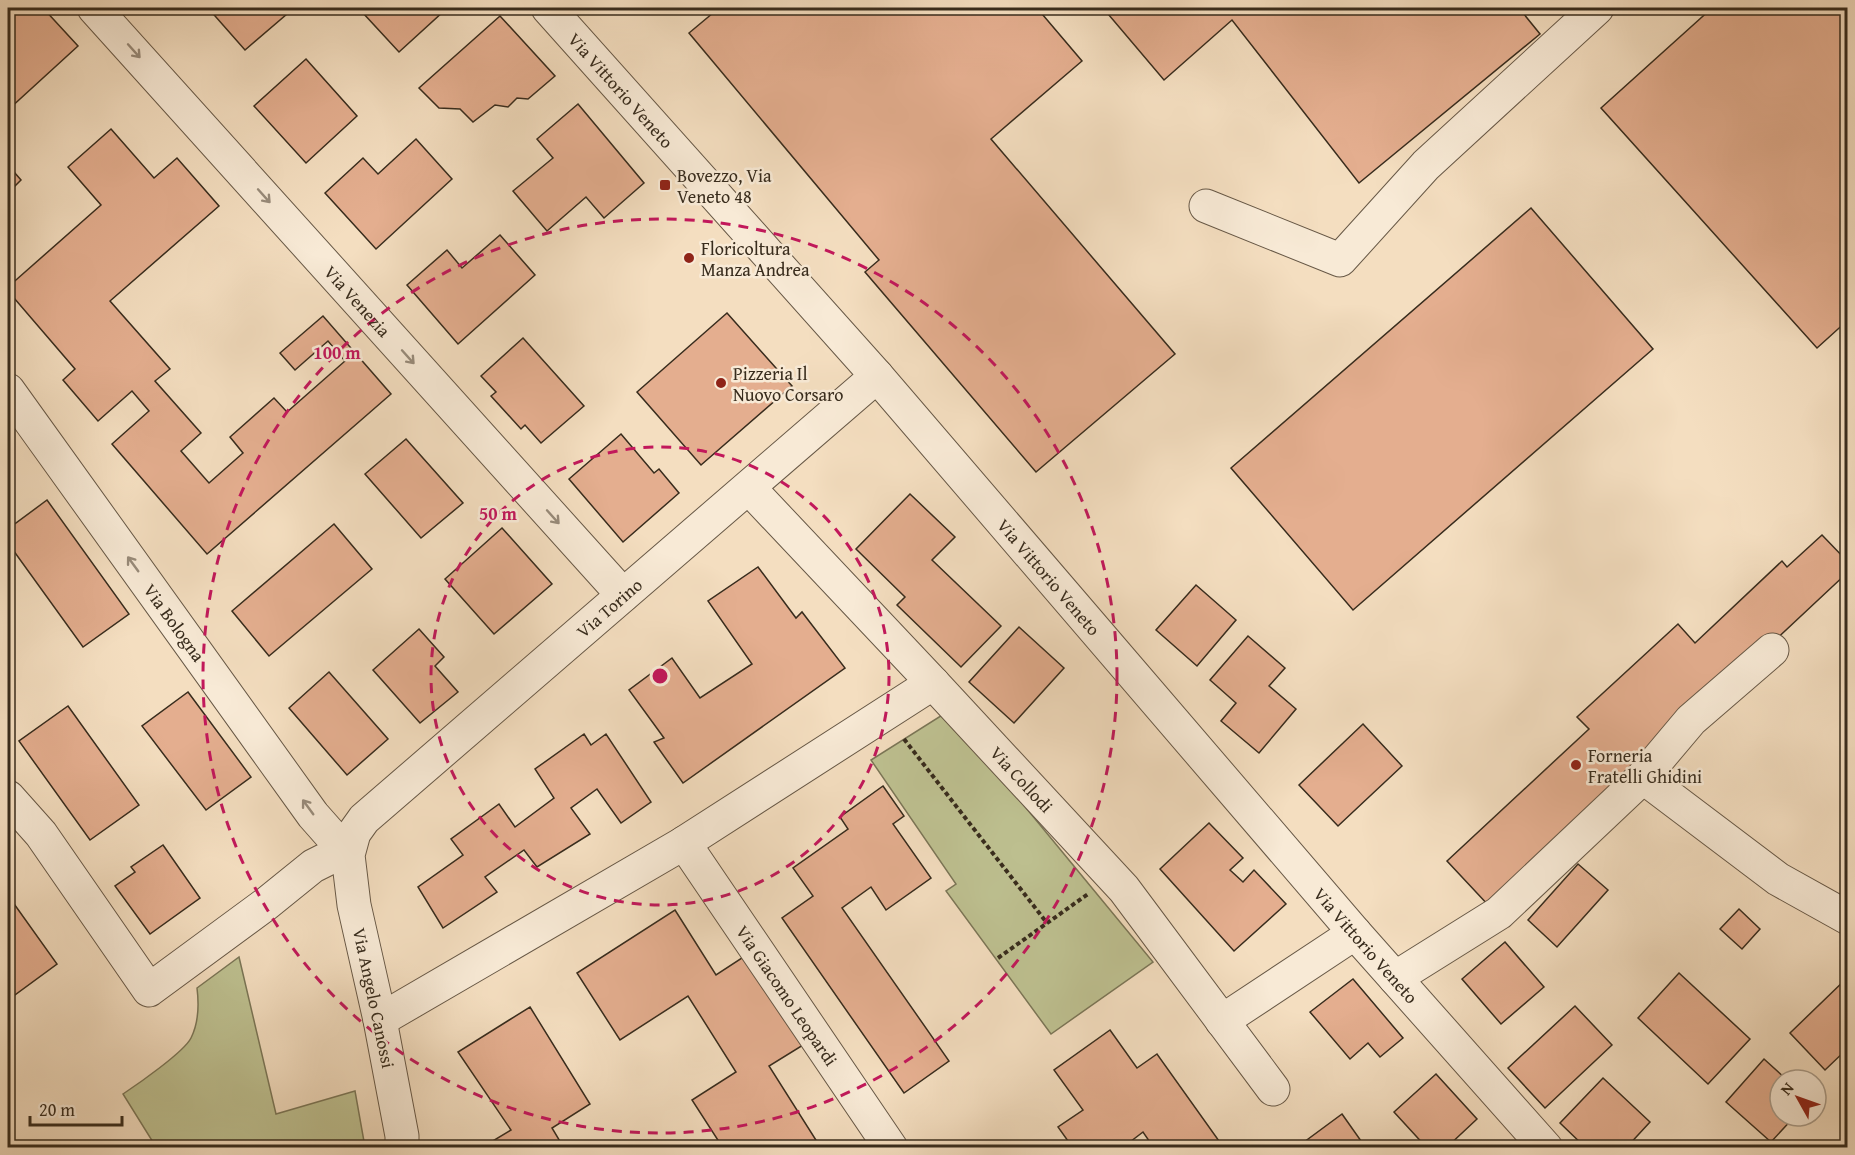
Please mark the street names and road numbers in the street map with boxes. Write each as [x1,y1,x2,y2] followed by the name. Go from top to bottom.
[562,26,680,154] street label: Via Vittorio Veneto
[318,259,398,343] street label: Via Venezia
[991,512,1107,641] street label: Via Vittorio Veneto
[570,571,648,644] street label: Via Torino
[137,578,212,667] street label: Via Bologna
[984,740,1060,818] street label: Via Collodi
[1308,881,1425,1009] street label: Via Vittorio Veneto
[730,919,845,1071] street label: Via Giacomo Leopardi
[346,925,402,1071] street label: Via Angelo Canossi

